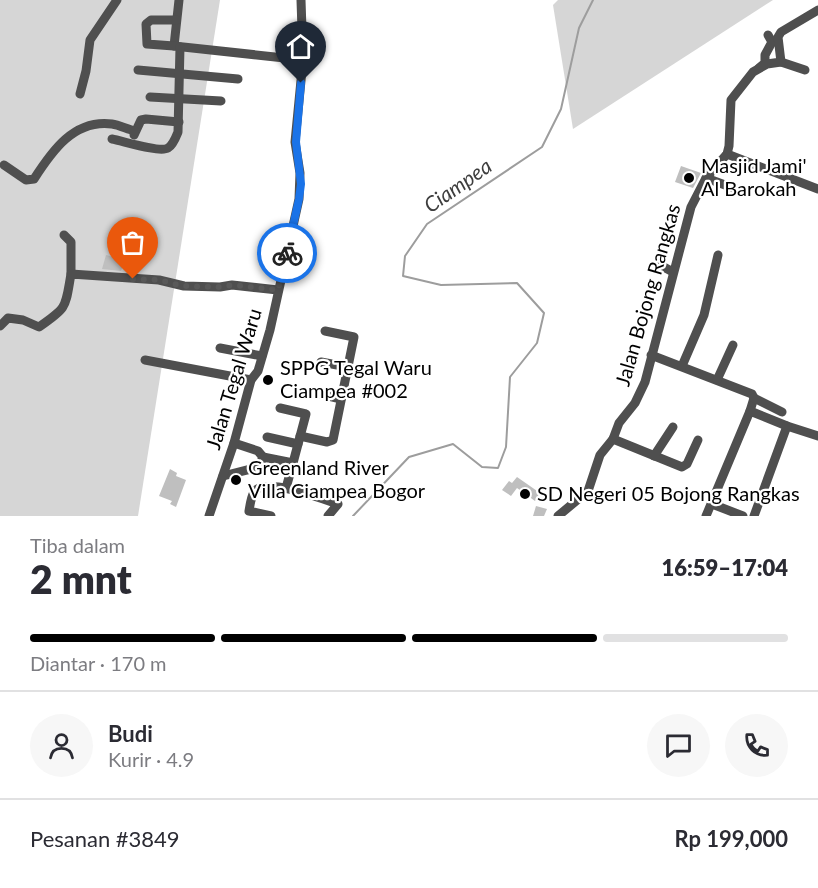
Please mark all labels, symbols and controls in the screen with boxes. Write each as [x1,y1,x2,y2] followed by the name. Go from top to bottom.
[275,21,326,83] pin
[284,30,317,63] icon: home
[418,152,496,217] water label: Ciampea
[701,153,807,200] place label: Masjid Jami' Al Barokah
[682,171,696,185] marker: Masjid Jami' Al Barokah
[610,201,685,389] street label: Jalan Bojong Rangkas
[107,217,158,279] pin
[257,223,317,283] courier
[116,226,149,259] icon: bag
[271,237,304,270] icon: bike
[200,305,266,452] street label: Jalan Tegal Waru
[280,355,432,402] place label: SPPG Tegal Waru Ciampea #002
[261,373,275,387] marker: SPPG Tegal Waru Ciampea #002
[248,455,426,502] place label: Greenland River Villa Ciampea Bogor
[229,473,243,487] marker: Greenland River Villa Ciampea Bogor
[537,481,800,505] place label: SD Negeri 05 Bojong Rangkas
[518,487,532,501] marker: SD Negeri 05 Bojong Rangkas
[30,533,125,557] text: Tiba dalam
[662,554,788,581] text: 16:59–17:04
[30,556,132,602] text: 2 mnt
[30,651,167,675] text: Diantar · 170 m
[30,714,93,777] button: person
[647,714,710,777] button: chat
[725,714,788,777] button: phone
[108,720,153,747] text: Budi
[108,747,194,771] text: Kurir · 4.9
[30,825,180,852] text: Pesanan #3849
[674,825,788,852] text: Rp 199,000

